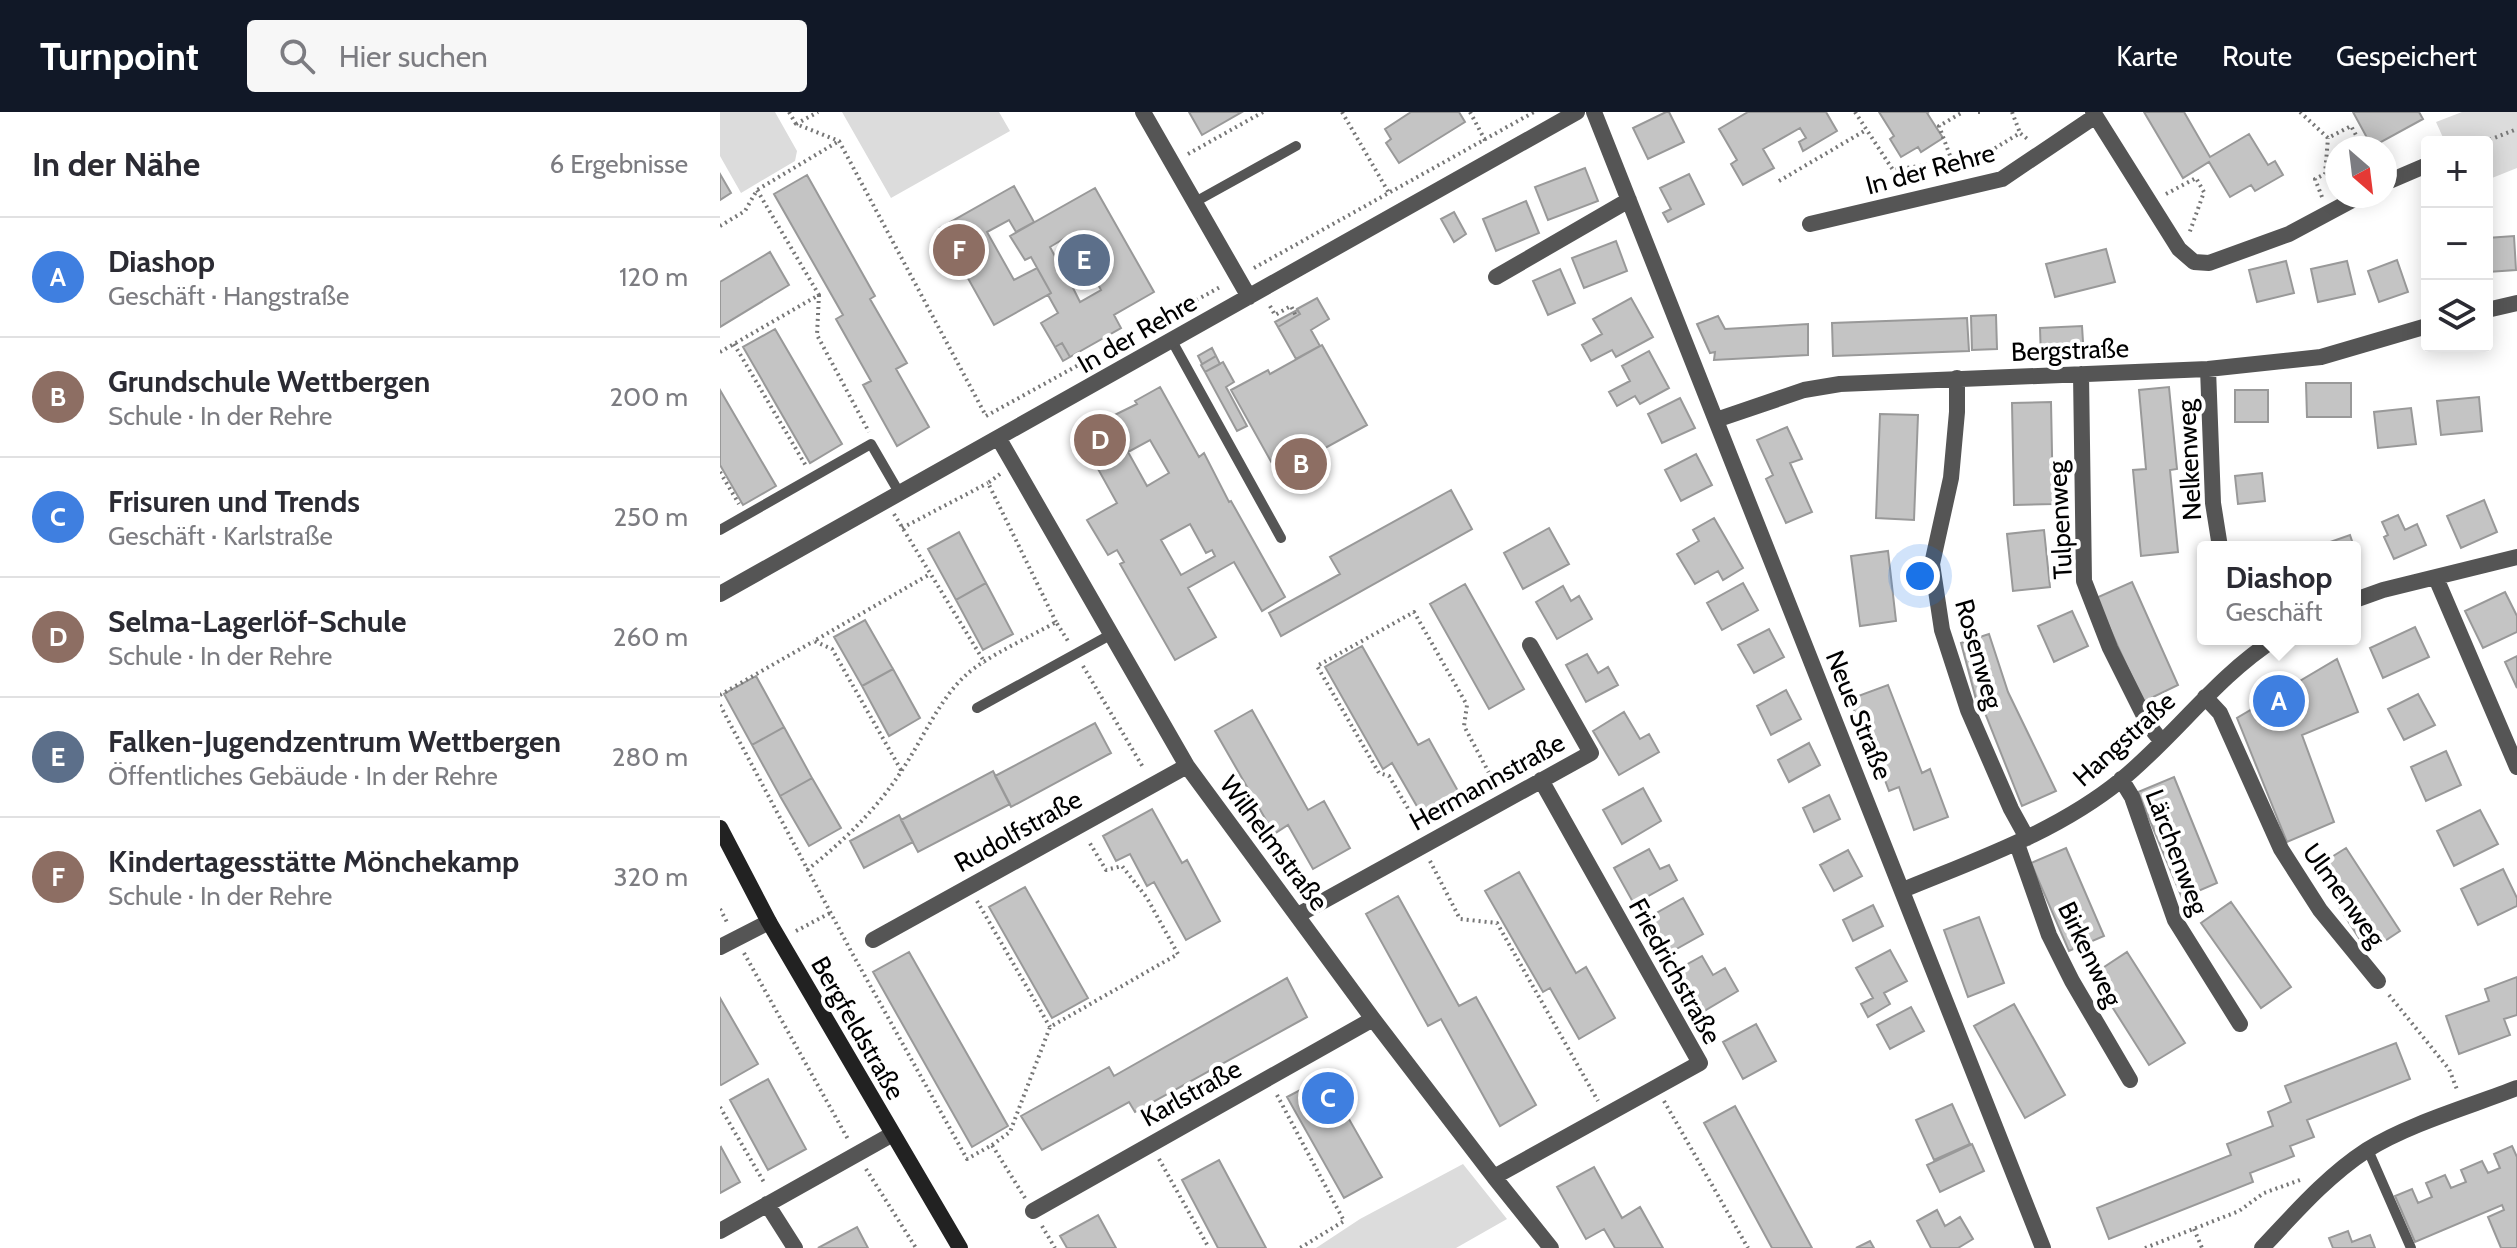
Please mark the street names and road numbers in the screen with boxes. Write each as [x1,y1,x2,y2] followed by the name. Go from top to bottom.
[1862,136,1998,202] street label: In der Rehre
[1072,286,1202,380] street label: In der Rehre
[2010,332,2130,368] street label: Bergstraße
[2170,398,2208,521] street label: Nelkenweg
[2041,459,2079,580] street label: Tulpenweg
[1948,595,2010,714] street label: Rosenweg
[1819,646,1899,784] street label: Neue Straße
[2066,685,2182,793] street label: Hangstraße
[1404,726,1570,838] street label: Hermannstraße
[1213,769,1335,917] street label: Wilhelmstraße
[949,783,1087,879] street label: Rudolfstraße
[2138,785,2216,920] street label: Lärchenweg
[2296,837,2393,954] street label: Ulmenweg
[1622,893,1728,1049] street label: Friedrichstraße
[2051,896,2130,1013] street label: Birkenweg
[804,951,912,1105] street label: Bergfeldstraße
[1135,1052,1247,1134] street label: Karlstraße

